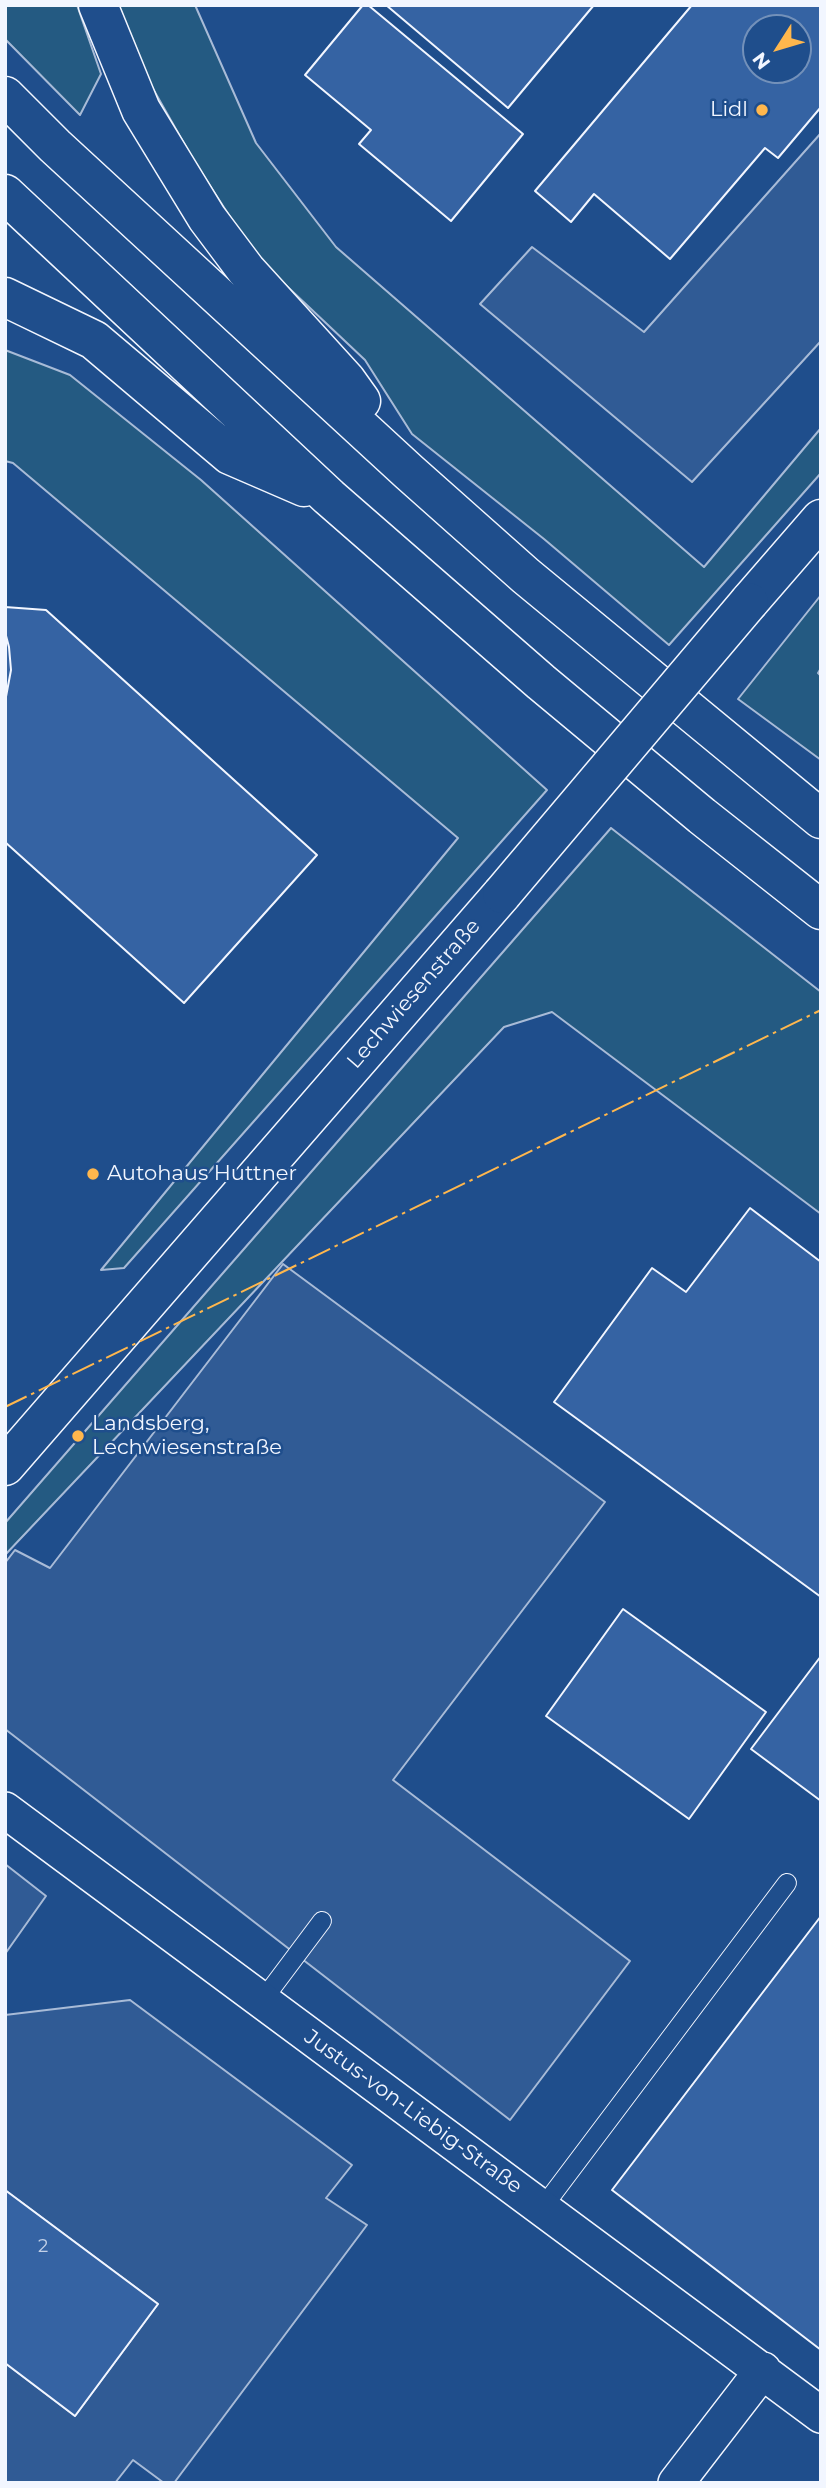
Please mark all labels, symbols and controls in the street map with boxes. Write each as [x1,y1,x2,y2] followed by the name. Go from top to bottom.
[742,14,812,84] north arrow
[748,48,775,74] text: N
[710,97,748,123] place label: Lidl
[754,102,770,118] marker: Lidl
[342,914,486,1074] street label: Lechwiesenstraße
[107,1161,297,1187] place label: Autohaus Huttner
[85,1166,101,1182] marker: Autohaus Huttner
[92,1411,282,1461] place label: Landsberg, Lechwiesenstraße
[70,1428,86,1444] marker: Landsberg, Lechwiesenstraße
[299,2025,527,2199] street label: Justus-von-Liebig-Straße
[38,2236,48,2258] house number: 2

